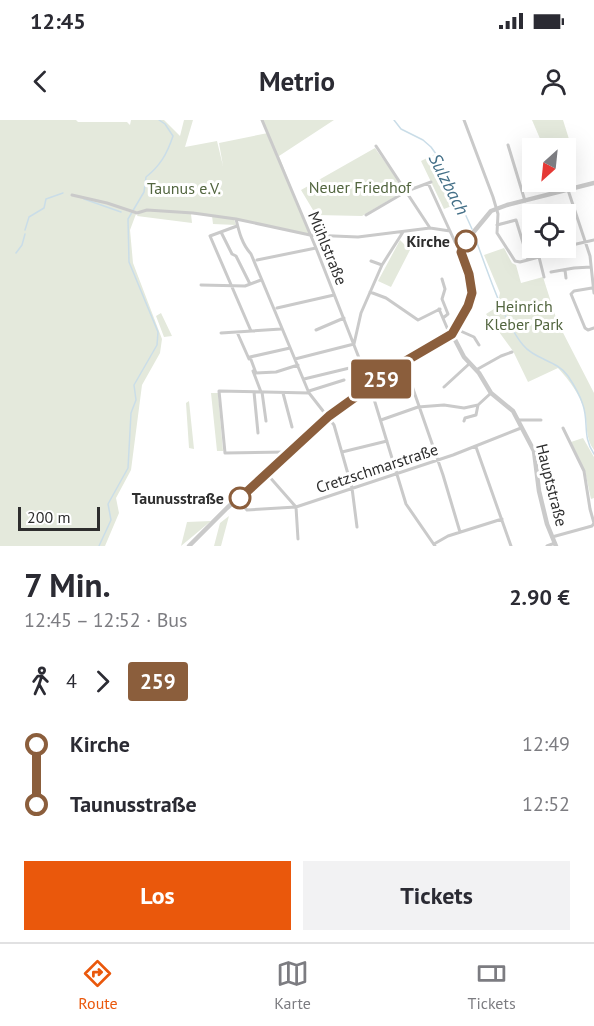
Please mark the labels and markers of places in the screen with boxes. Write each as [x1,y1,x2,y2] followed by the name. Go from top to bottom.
[455,230,477,252] marker: Kirche
[406,231,450,251] place label: Kirche
[229,487,251,509] marker: Taunusstraße
[132,488,224,508] place label: Taunusstraße

